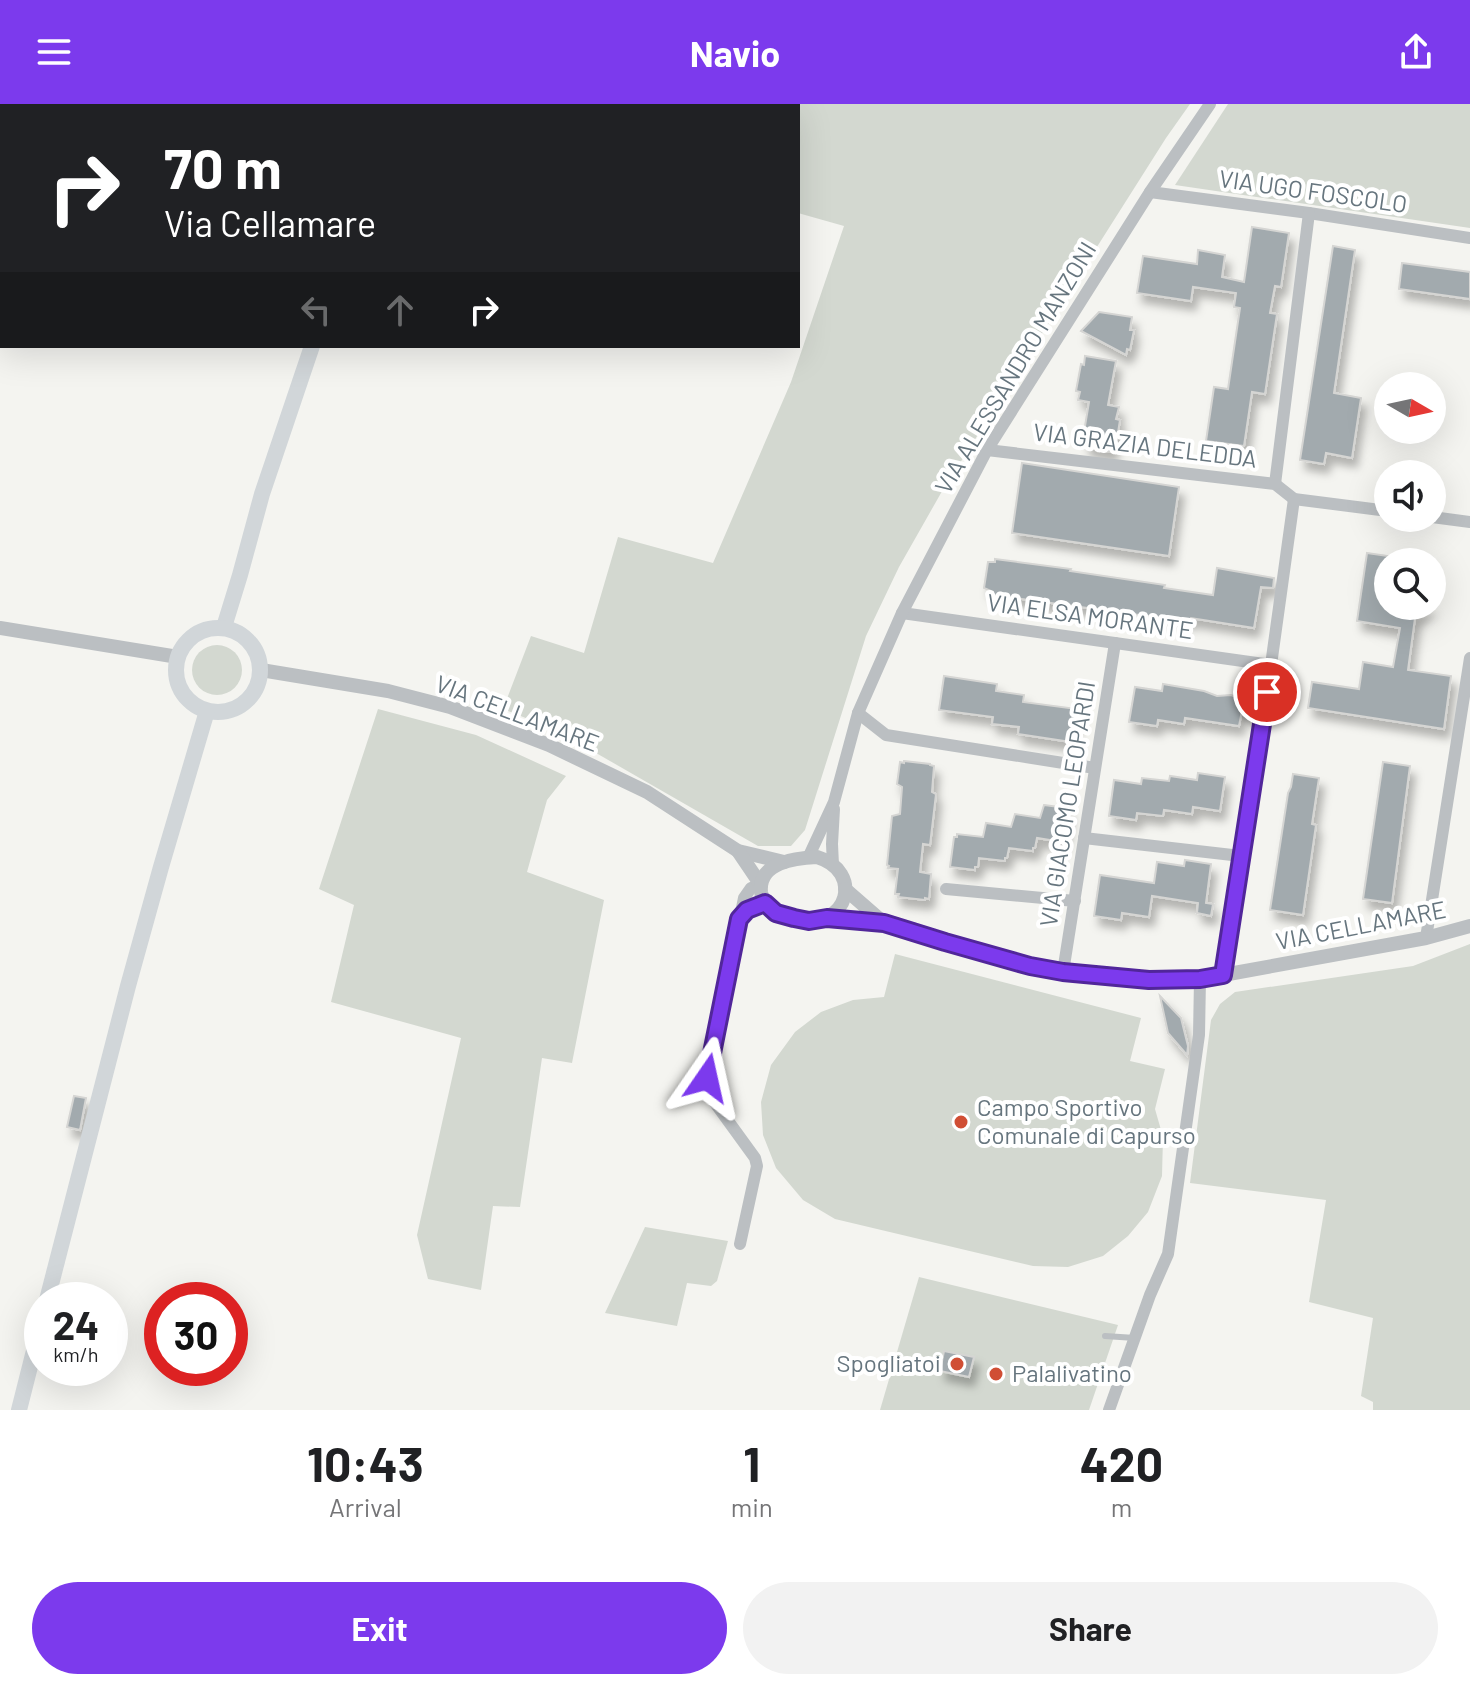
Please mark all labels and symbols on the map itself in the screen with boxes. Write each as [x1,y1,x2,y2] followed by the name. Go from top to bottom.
[1217,163,1409,218] street label: VIA UGO FOSCOLO
[928,236,1101,498] street label: VIA ALESSANDRO MANZONI
[1374,372,1446,444] north arrow
[1032,416,1259,473] street label: VIA GRAZIA DELEDDA
[985,587,1195,644] street label: VIA ELSA MORANTE
[1233,658,1301,726] pin
[432,668,603,757] street label: VIA CELLAMARE
[1033,679,1100,929] street label: VIA GIACOMO LEOPARDI
[1273,894,1448,955] street label: VIA CELLAMARE
[665,1036,749,1120] position arrow
[977,1092,1196,1149] place label: Campo Sportivo Comunale di Capurso
[952,1113,970,1131] marker: Campo Sportivo Comunale di Capurso
[144,1282,248,1386] speed limit sign: 30
[837,1348,941,1377] place label: Spogliatoi
[948,1355,966,1373] marker: Spogliatoi
[1012,1358,1132,1387] place label: Palalivatino
[987,1365,1005,1383] marker: Palalivatino

